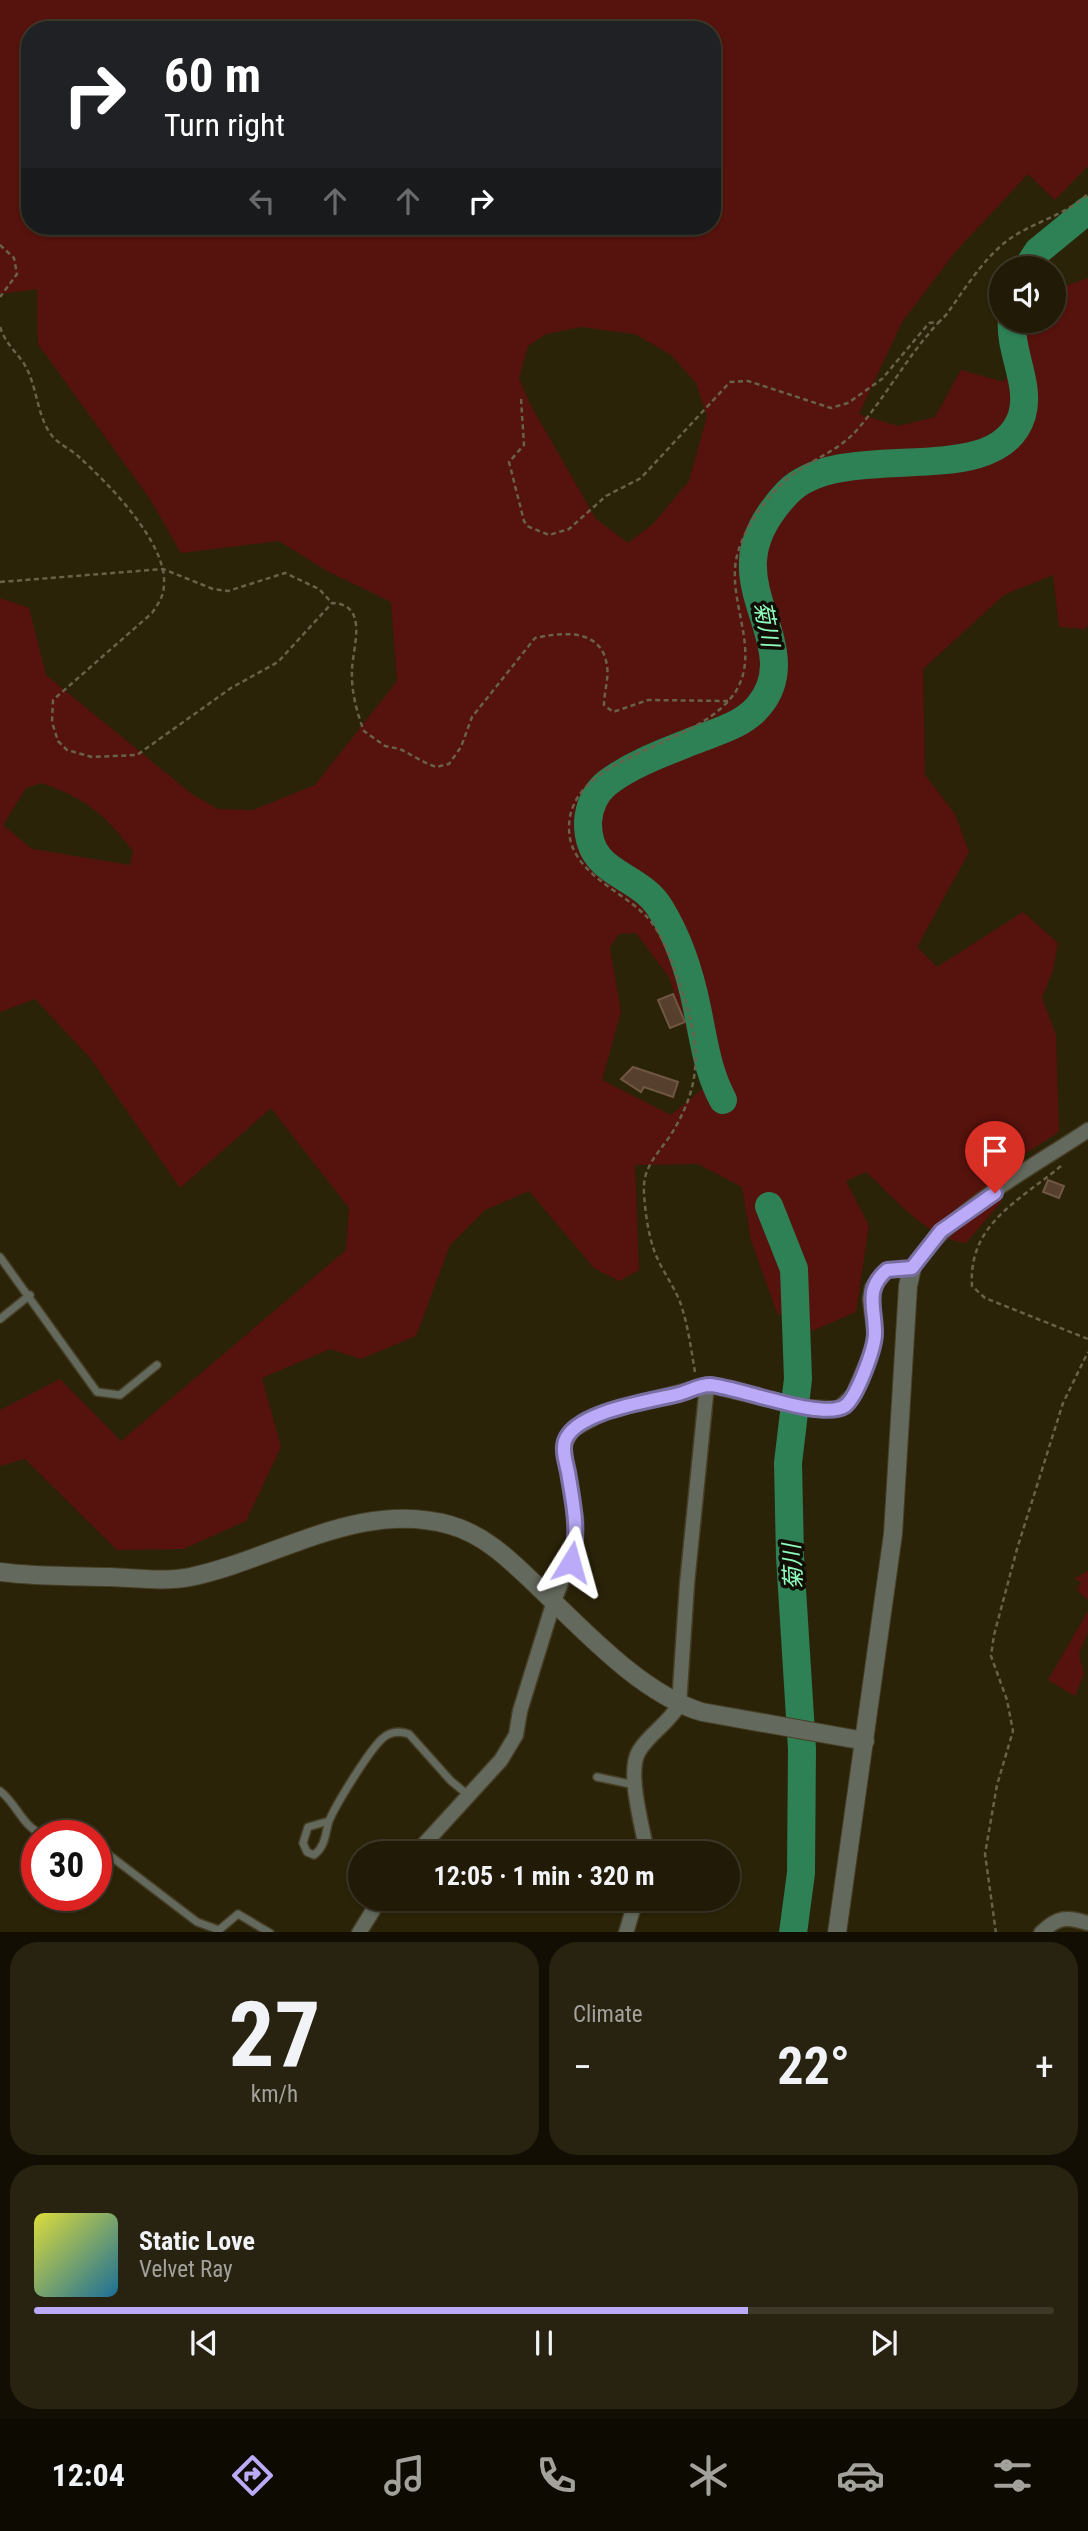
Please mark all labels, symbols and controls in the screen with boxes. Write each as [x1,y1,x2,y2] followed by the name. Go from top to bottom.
[164,47,261,104] text: 60 m
[49,49,140,140] icon: right
[164,106,285,144] text: Turn right
[243,182,281,220] icon: left
[316,182,354,220] icon: ahead
[389,182,427,220] icon: ahead
[462,182,500,220] icon: right
[989,256,1066,333] map controls
[989,256,1066,333] button: sound
[748,599,784,652] water label: 菊川
[965,1121,1025,1193] pin
[976,1132,1014,1170] icon: arrive
[534,1525,608,1599] position arrow
[778,1540,808,1591] water label: 菊川
[21,1820,112,1911] speed limit sign: 30
[434,1861,654,1891] text: 12:05 · 1 min · 320 m
[229,1982,320,2088] text: 27
[573,2001,643,2028] text: Climate
[777,2036,850,2097] text: 22°
[573,2045,592,2089] text: −
[1035,2045,1054,2089] text: +
[251,2081,298,2108] text: km/h
[139,2226,255,2256] text: Static Love
[139,2256,233,2283] text: Velvet Ray
[185,2324,223,2362] icon: previous
[525,2324,563,2362] icon: pause
[865,2324,903,2362] icon: next
[228,2451,277,2500] icon: directions
[380,2451,429,2500] icon: music
[532,2451,581,2500] icon: phone
[684,2451,733,2500] icon: climate
[836,2451,885,2500] icon: car
[988,2451,1037,2500] icon: filters
[51,2456,125,2494] text: 12:04

